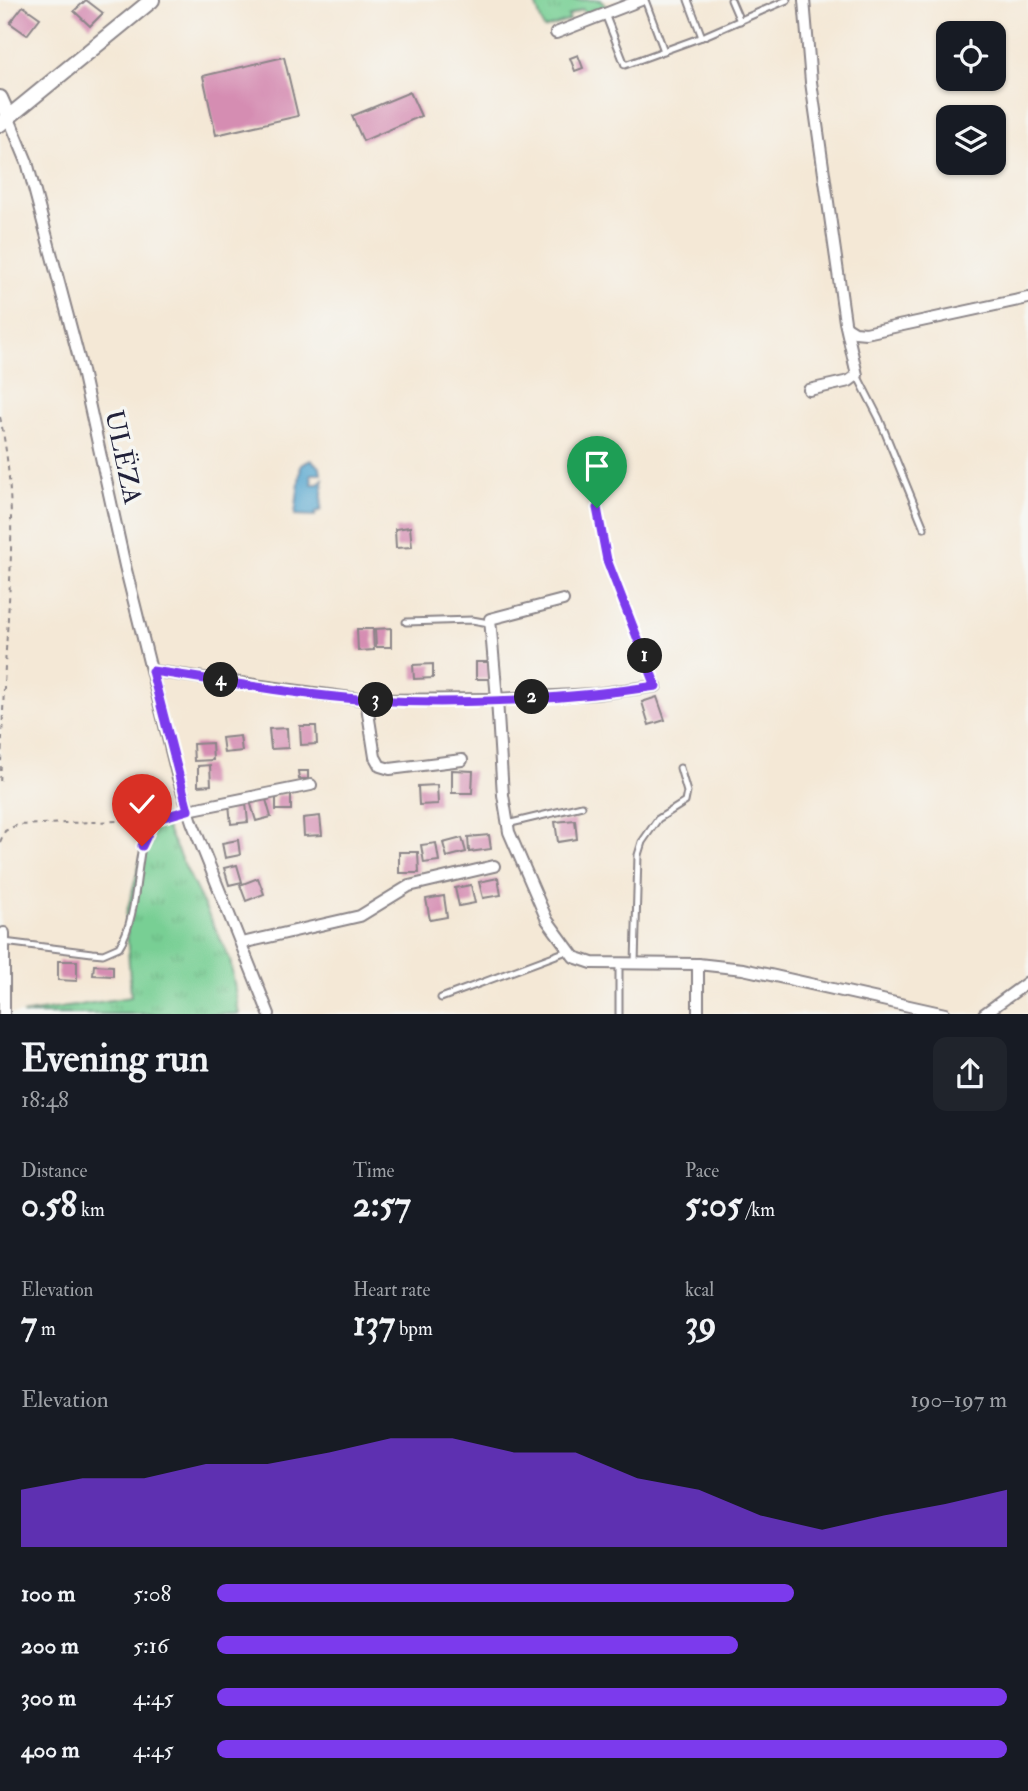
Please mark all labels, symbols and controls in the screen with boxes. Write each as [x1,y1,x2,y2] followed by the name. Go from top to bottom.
[936,21,1006,175] map controls
[936,21,1006,91] button: locate
[936,105,1006,175] button: layers
[97,407,150,508] street label: ULËZA
[567,436,627,508] pin
[578,447,616,485] icon: arrive
[628,638,662,674] pin: 1
[641,643,648,667] text: 1
[204,662,238,698] pin: 4
[215,667,226,691] text: 4
[514,680,550,714] pin: 2
[358,682,394,718] pin: 3
[527,684,536,708] text: 2
[372,687,379,711] text: 3
[112,774,172,846] pin
[123,785,161,823] icon: check
[21,1035,209,1083] text: Evening run
[933,1037,1007,1111] button: share
[21,1085,69,1114] text: 18:48
[21,1159,87,1183] text: Distance
[353,1159,395,1183] text: Time
[685,1159,719,1183] text: Pace
[21,1183,77,1227] text: 0.58
[353,1183,411,1227] text: 2:57
[685,1183,742,1227] text: 5:05
[77,1198,105,1222] text: km
[742,1198,775,1222] text: /km
[21,1278,93,1302] text: Elevation
[353,1278,430,1302] text: Heart rate
[685,1278,714,1302] text: kcal
[21,1302,37,1346] text: 7
[353,1302,395,1346] text: 137
[685,1302,716,1346] text: 39
[37,1317,56,1341] text: m
[395,1317,433,1341] text: bpm
[21,1385,109,1414] text: Elevation
[911,1385,1007,1414] text: 190–197 m
[21,1579,75,1608] text: 100 m
[133,1579,171,1608] text: 5:08
[21,1631,79,1660] text: 200 m
[133,1631,169,1660] text: 5:16
[21,1683,76,1712] text: 300 m
[133,1683,174,1712] text: 4:45
[21,1735,80,1764] text: 400 m
[133,1735,174,1764] text: 4:45

